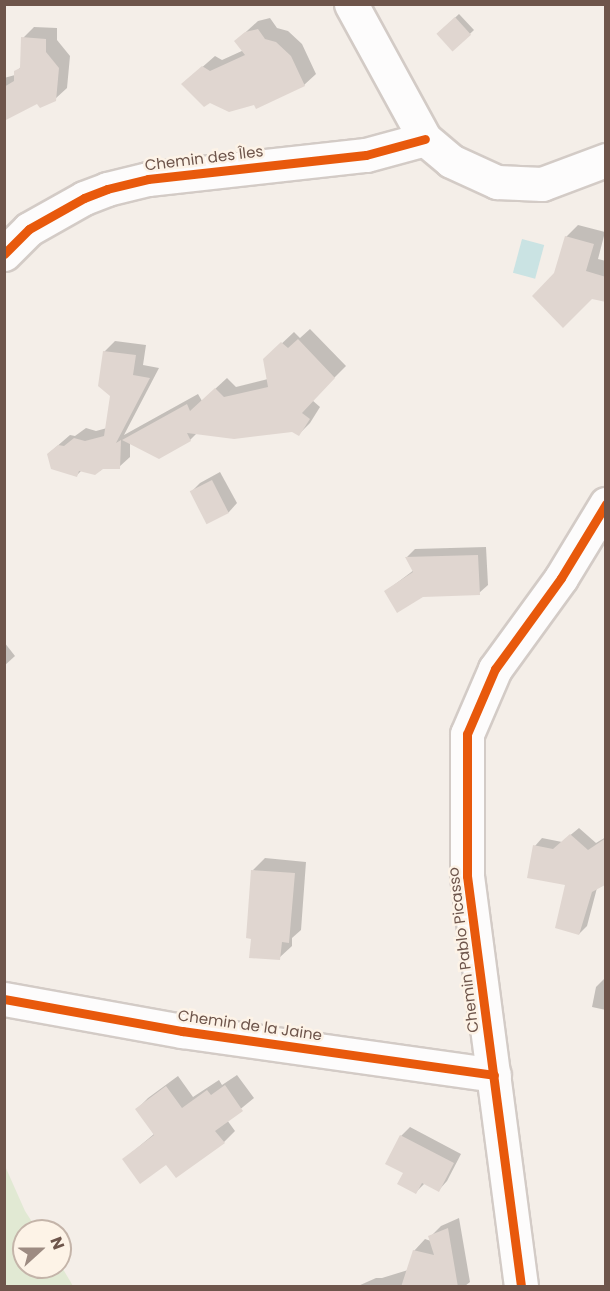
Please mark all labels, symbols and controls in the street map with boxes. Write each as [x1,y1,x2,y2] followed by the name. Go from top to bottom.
[144,142,264,174] street label: Chemin des Îles
[444,866,482,1034] street label: Chemin Pablo Picasso
[177,1006,323,1044] street label: Chemin de la Jaine
[12,1219,72,1279] north arrow
[45,1233,70,1253] text: N

